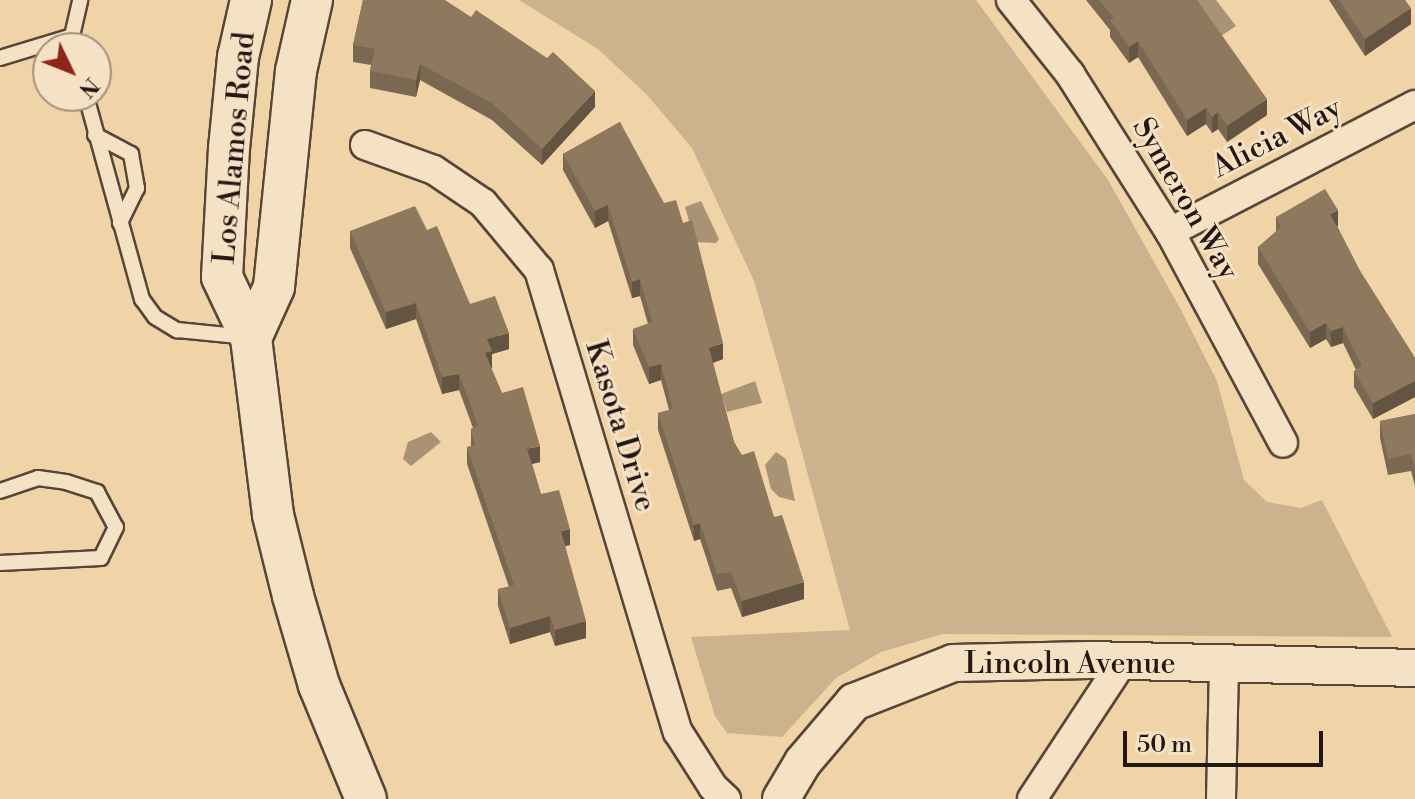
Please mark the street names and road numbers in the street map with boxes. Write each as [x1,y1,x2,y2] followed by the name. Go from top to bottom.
[207,31,263,265] street label: Los Alamos Road
[1206,90,1348,186] street label: Alicia Way
[1124,112,1246,286] street label: Symeron Way
[577,336,663,516] street label: Kasota Drive
[964,646,1176,682] street label: Lincoln Avenue

